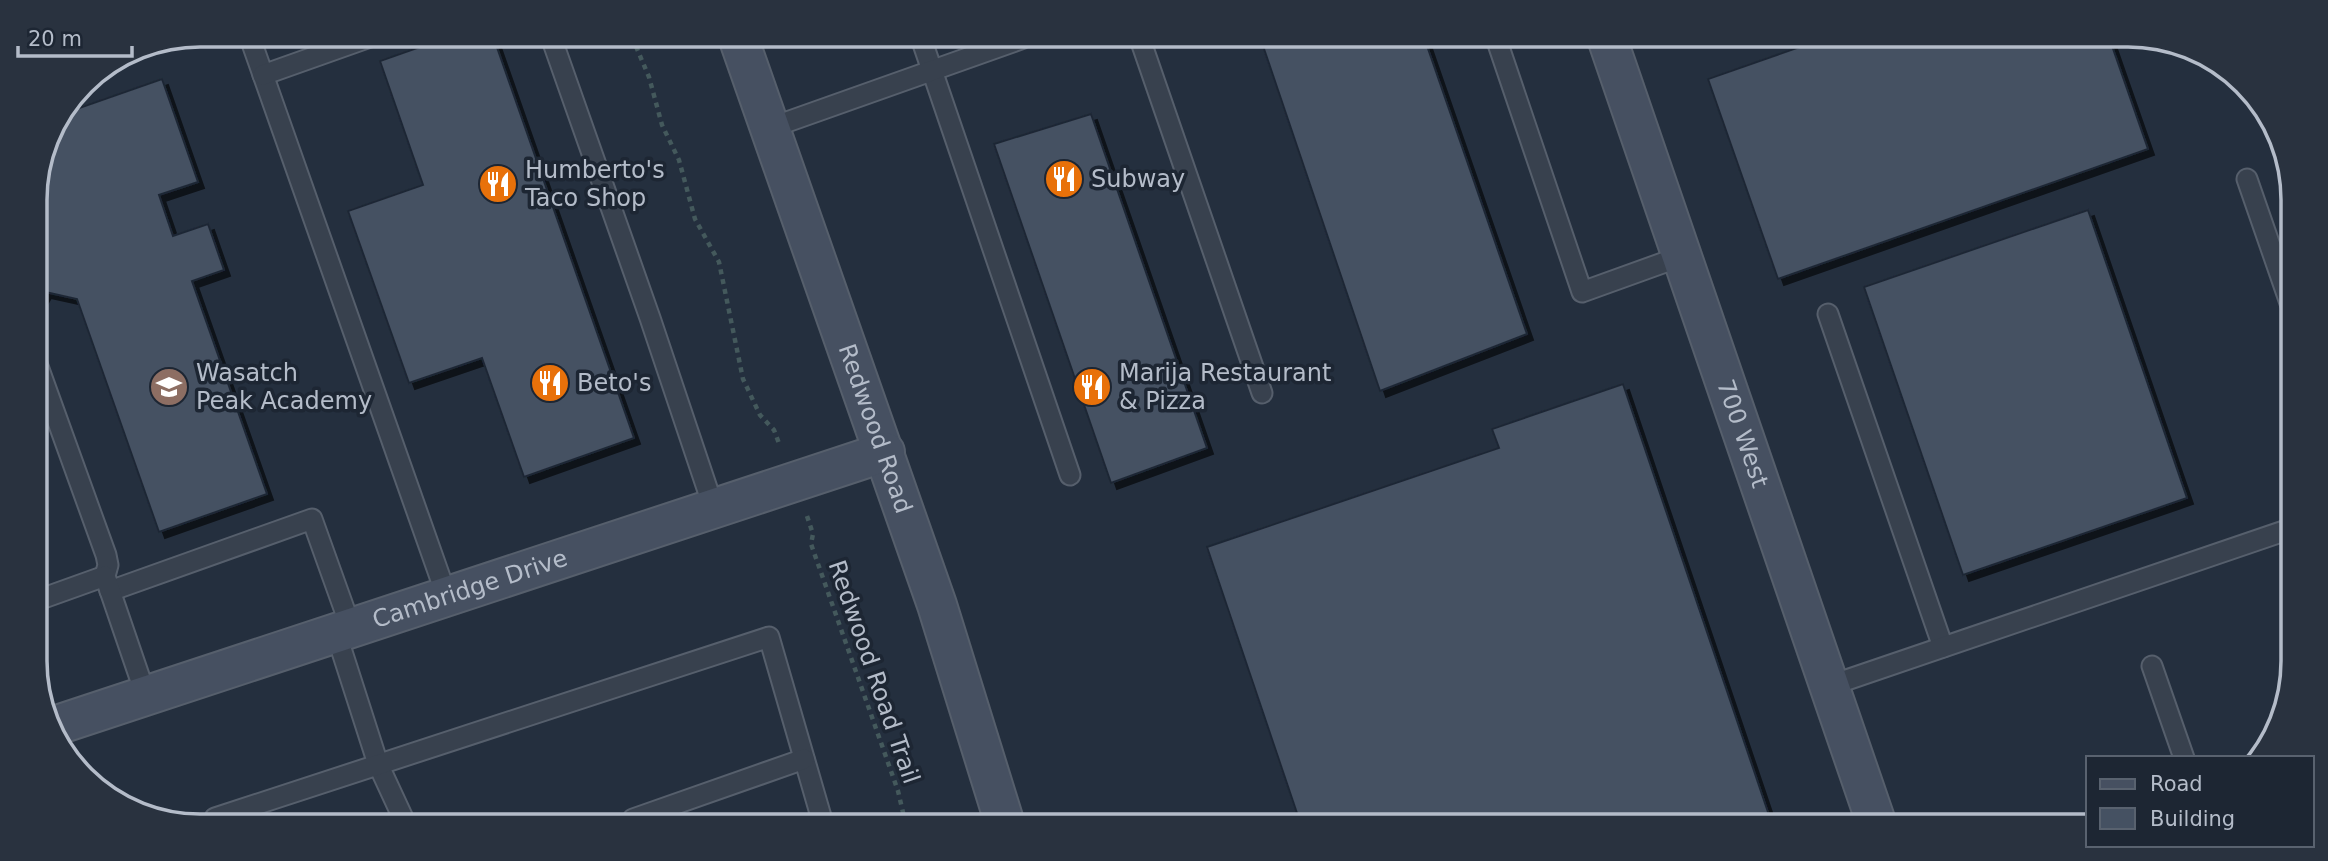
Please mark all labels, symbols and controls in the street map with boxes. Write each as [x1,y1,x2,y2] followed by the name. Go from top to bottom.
[18,14,131,58] scale bar
[28,27,82,51] text: 20 m
[524,156,665,212] place label: Humberto's Taco Shop
[1043,158,1085,200] restaurant icon: Subway
[477,163,519,205] restaurant icon: Humberto's Taco Shop
[1091,165,1185,193] place label: Subway
[833,340,918,517] street label: Redwood Road
[196,359,372,415] place label: Wasatch Peak Academy
[1119,359,1331,415] place label: Marija Restaurant & Pizza
[529,362,571,404] restaurant icon: Beto's
[148,366,190,408] school or university icon: Wasatch Peak Academy
[1071,366,1113,408] restaurant icon: Marija Restaurant & Pizza
[577,369,651,397] place label: Beto's
[1711,376,1774,491] street label: 700 West
[369,544,571,634] street label: Cambridge Drive
[823,557,925,787] street label: Redwood Road Trail
[2086,756,2314,847] legend
[2150,772,2203,796] text: Road
[2150,807,2235,831] text: Building

